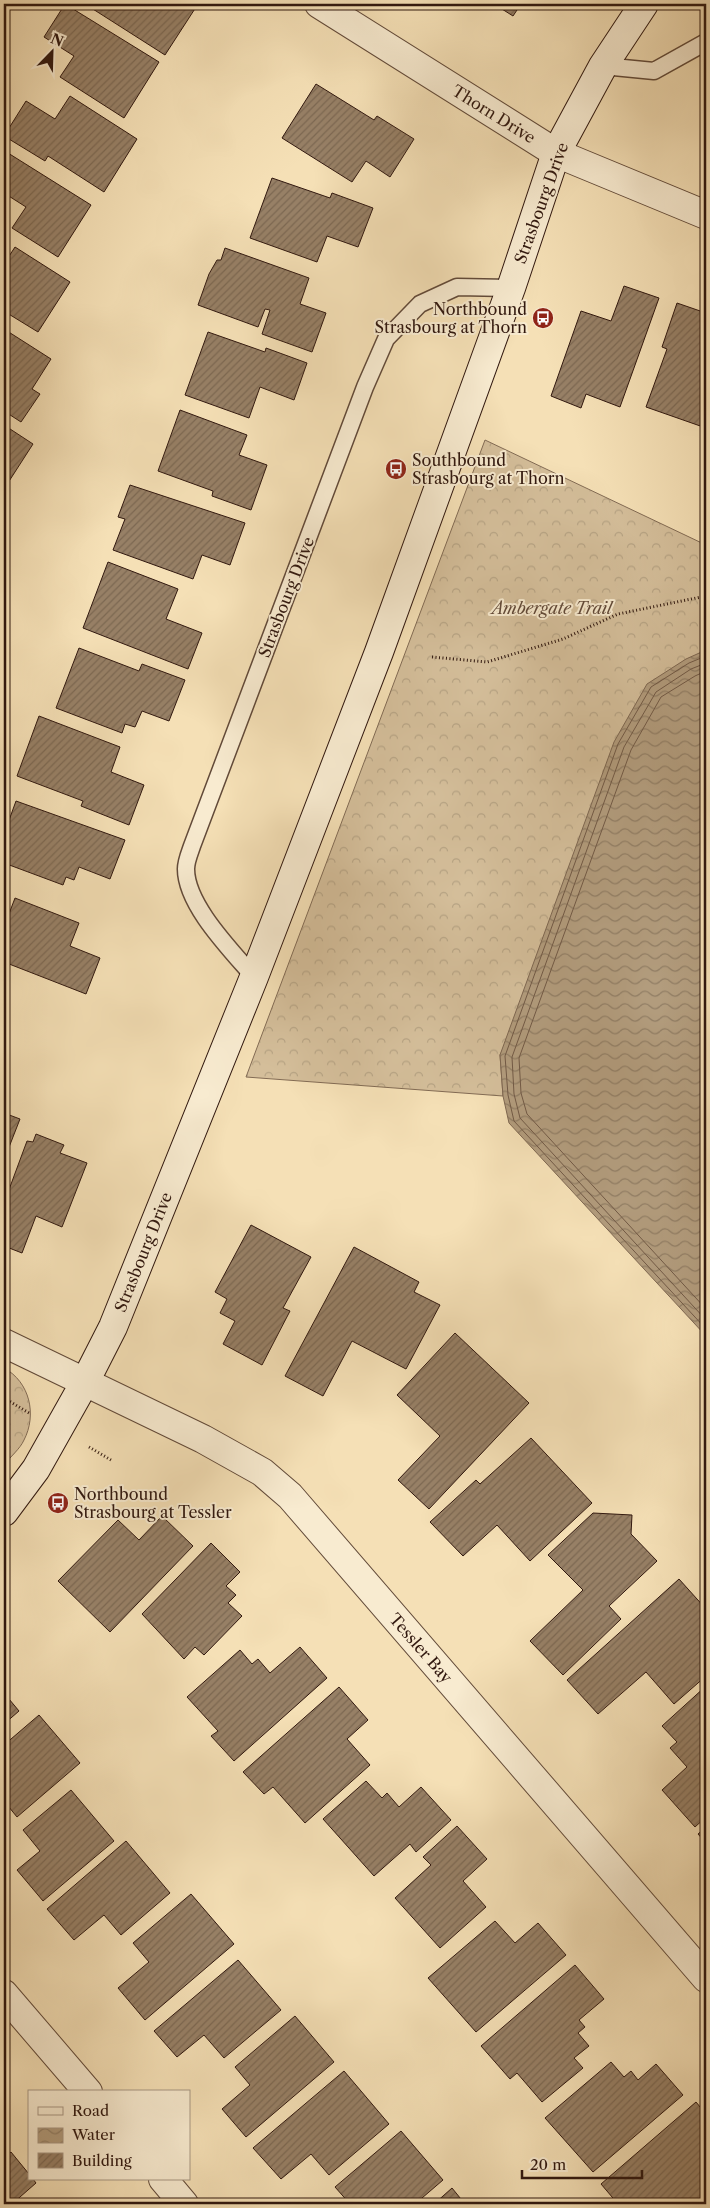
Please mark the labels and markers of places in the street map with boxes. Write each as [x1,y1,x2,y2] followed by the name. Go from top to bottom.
[374,299,527,337] place label: Northbound Strasbourg at Thorn
[531,306,555,330] bus stop icon: Northbound Strasbourg at Thorn
[412,450,565,488] place label: Southbound Strasbourg at Thorn
[384,457,408,481] bus stop icon: Southbound Strasbourg at Thorn
[74,1484,232,1522] place label: Northbound Strasbourg at Tessler
[46,1491,70,1515] bus stop icon: Northbound Strasbourg at Tessler

